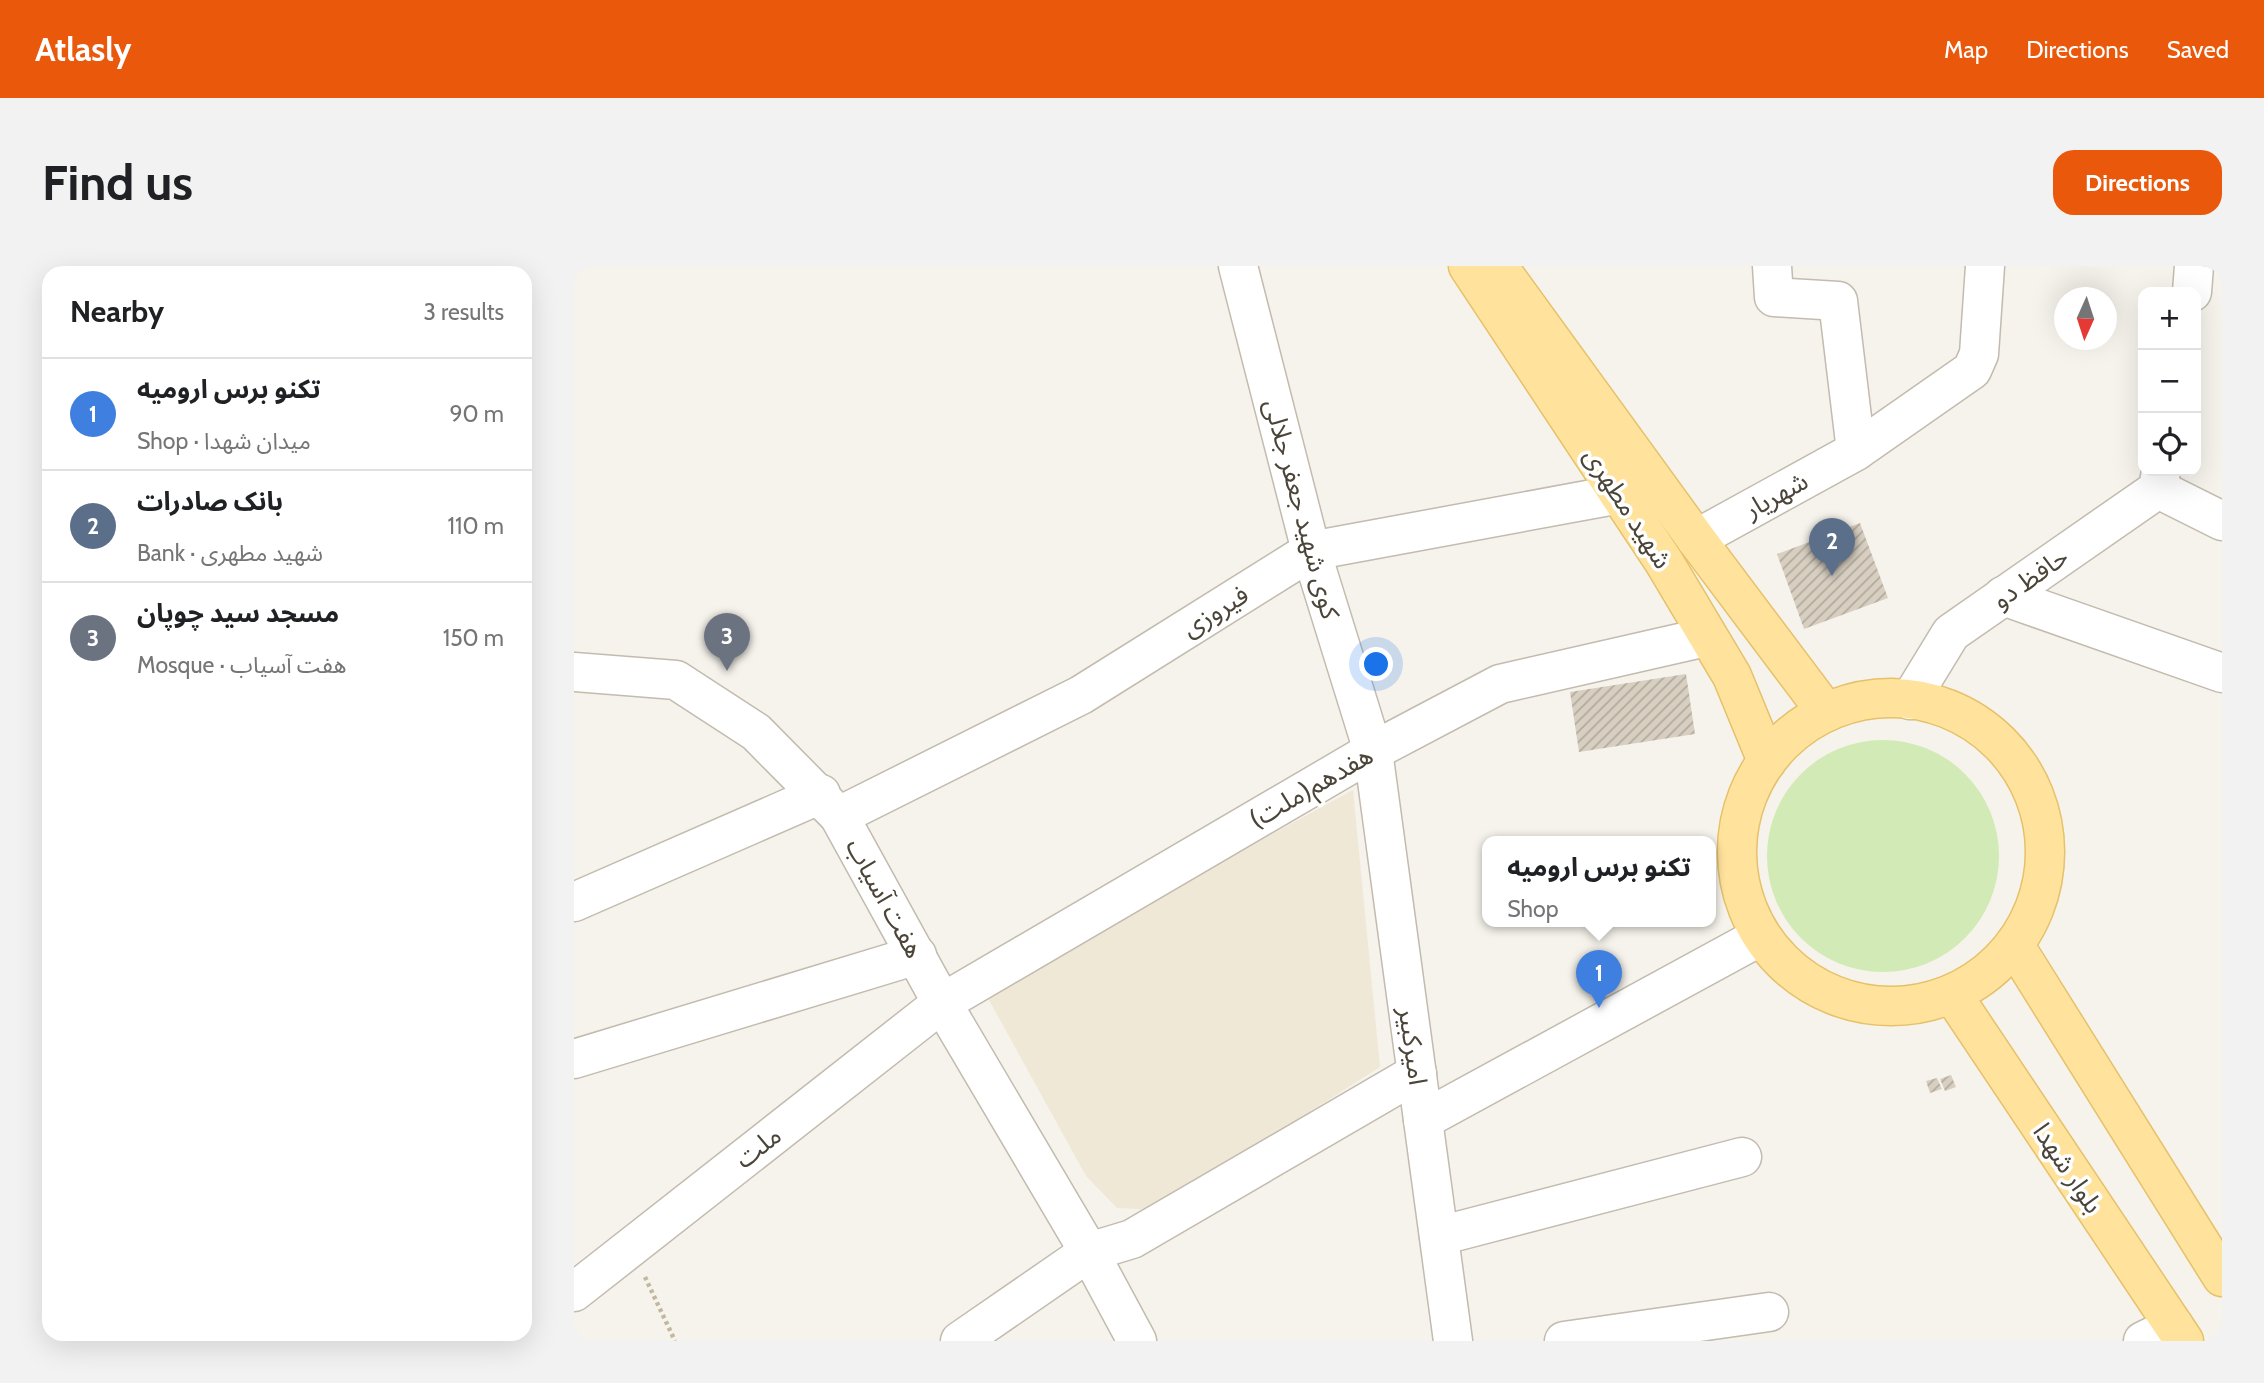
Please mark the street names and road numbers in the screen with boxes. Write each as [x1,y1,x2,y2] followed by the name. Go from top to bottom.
[1257,396,1347,623] street label: کوی شهید جعفر جلالی
[1577,441,1679,575] street label: شهید مطهری
[1738,465,1813,526] street label: شهریار
[1986,540,2074,616] street label: حافظ دو
[1176,578,1254,644] street label: فیروزی
[1244,739,1380,839] street label: هفدهم(ملت)
[839,833,931,963] street label: هفت آسیاب
[1392,1004,1434,1087] street label: امیرکبیر
[2026,1117,2110,1219] street label: بلوار شهدا
[728,1119,788,1175] street label: ملت

